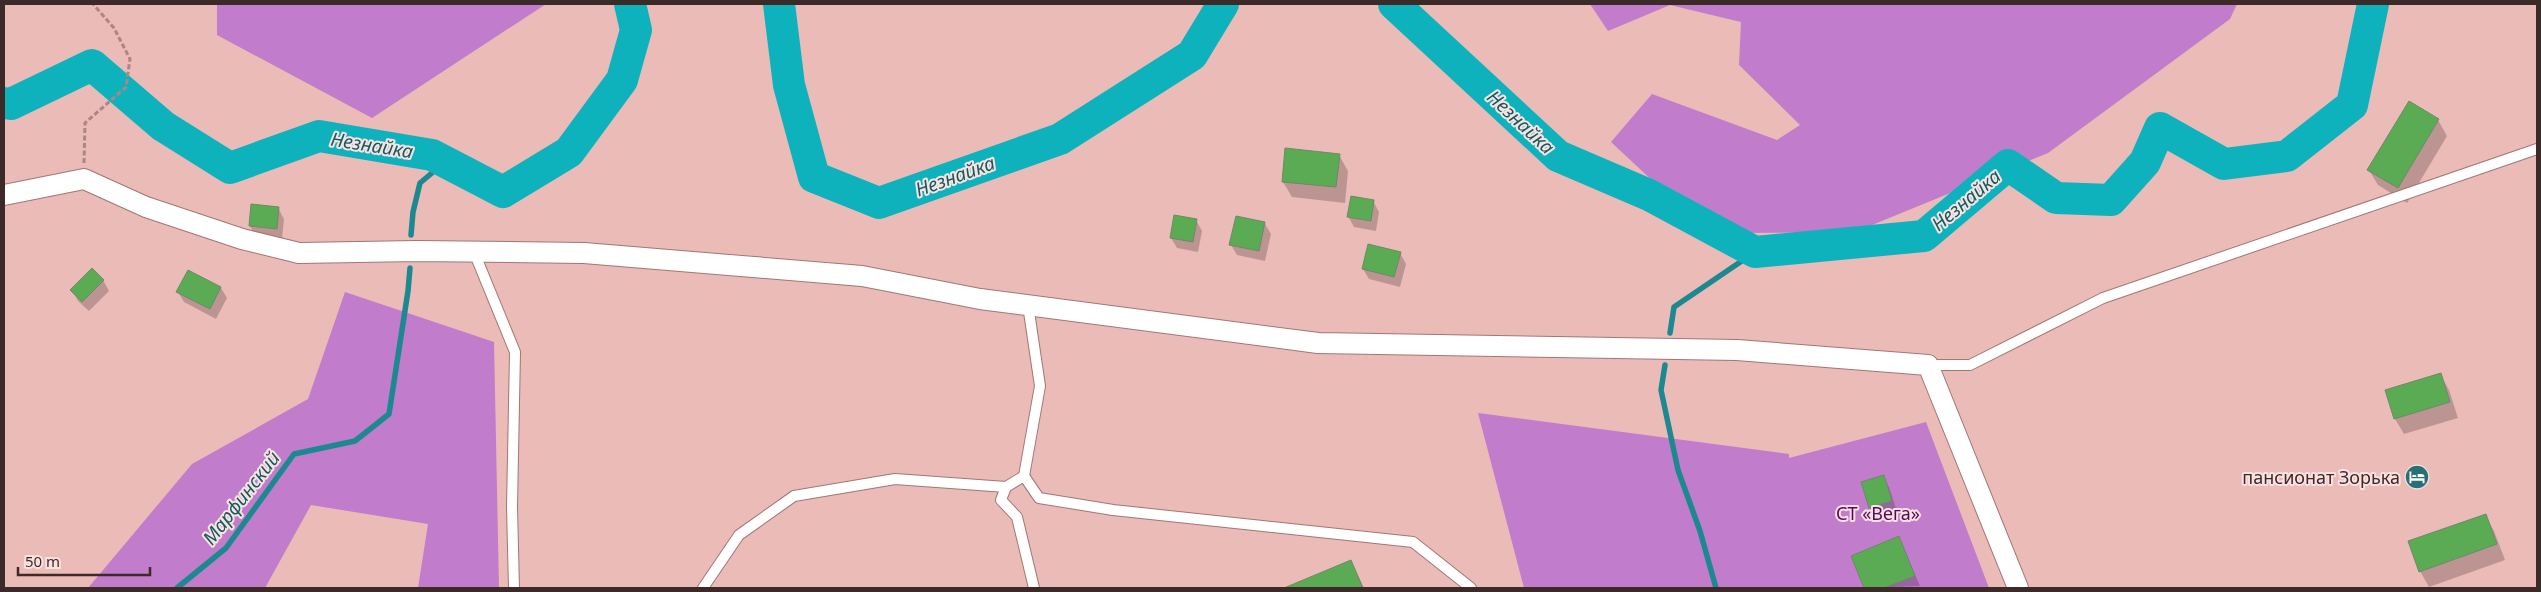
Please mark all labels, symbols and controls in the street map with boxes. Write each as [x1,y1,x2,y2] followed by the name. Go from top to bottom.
[1482,84,1560,160] water label: Незнайка
[329,126,415,164] water label: Незнайка
[912,150,999,202] water label: Незнайка
[1926,163,2006,237] water label: Незнайка
[196,446,286,550] water label: Марфинский
[2404,464,2430,490] hotel icon: пансионат Зорька
[2242,465,2400,489] place label: пансионат Зорька
[1836,501,1920,525] park label: СТ «Вега»
[18,544,150,576] scale bar
[25,551,60,571] text: 50 m

